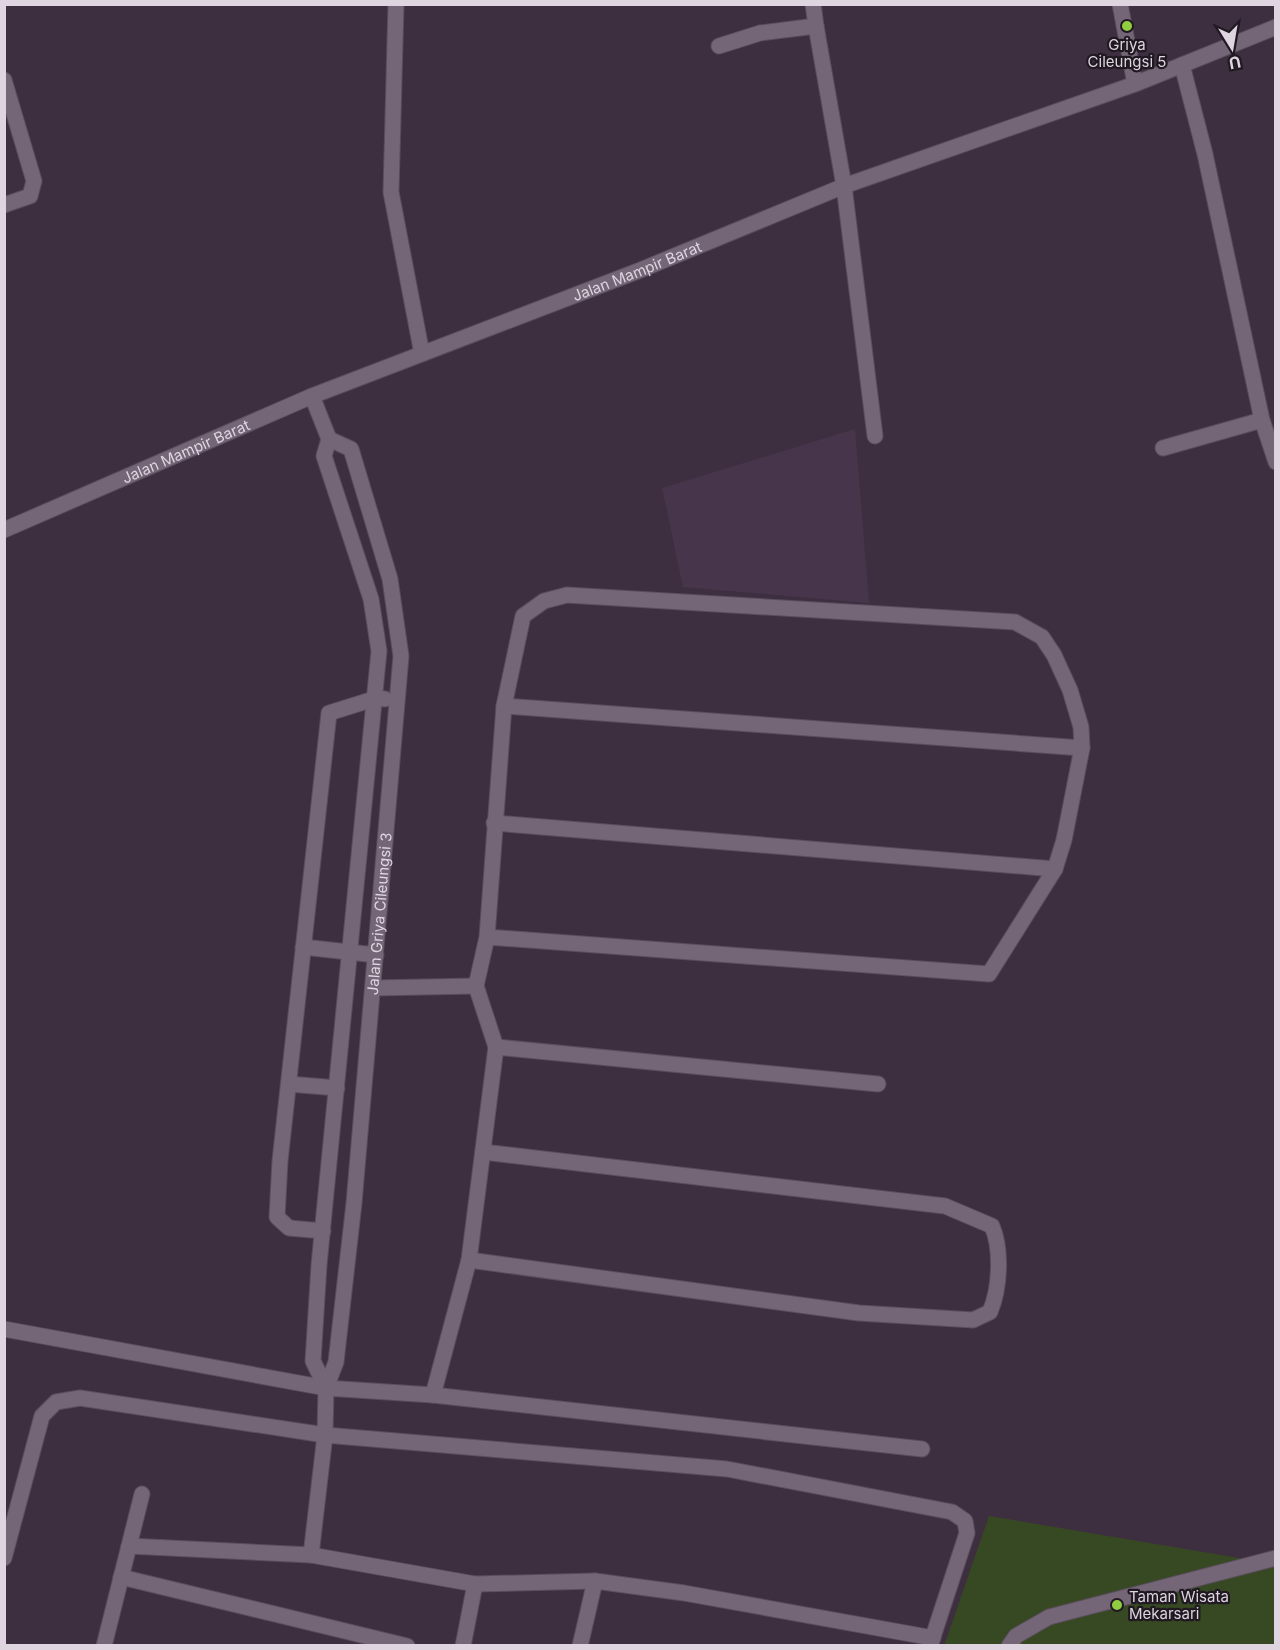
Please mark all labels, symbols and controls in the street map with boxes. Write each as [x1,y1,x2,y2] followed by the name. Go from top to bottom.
[1202,18,1262,78] north arrow
[1120,19,1134,33] marker: Griya Cileungsi 5
[1088,35,1166,71] place label: Griya Cileungsi 5
[1227,52,1243,74] text: U
[570,236,704,305] street label: Jalan Mampir Barat
[119,415,252,487] street label: Jalan Mampir Barat
[362,832,395,996] street label: Jalan Griya Cileungsi 3
[1129,1587,1229,1623] place label: Taman Wisata Mekarsari
[1110,1598,1124,1612] marker: Taman Wisata Mekarsari

